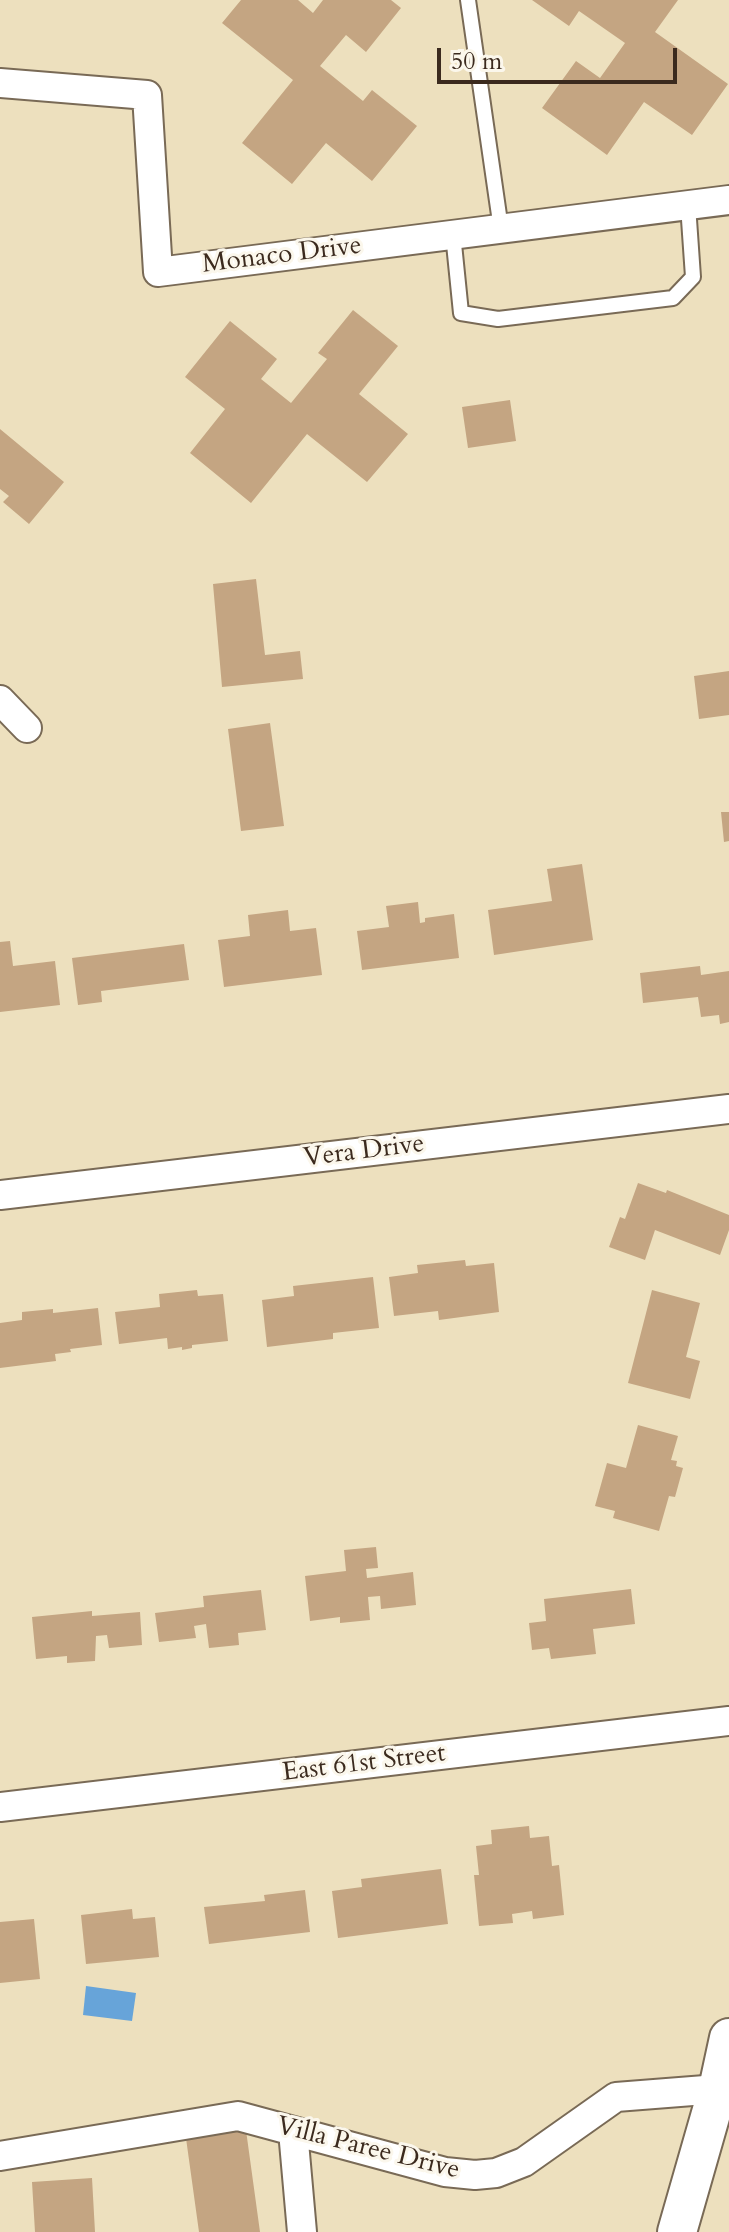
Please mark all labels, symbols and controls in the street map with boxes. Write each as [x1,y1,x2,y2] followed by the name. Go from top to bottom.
[441,32,681,82] scale bar
[451,45,502,78] text: 50 m
[201,231,363,281] street label: Monaco Drive
[302,1129,426,1175] street label: Vera Drive
[281,1739,447,1789] street label: East 61st Street
[273,2111,463,2187] street label: Villa Paree Drive

